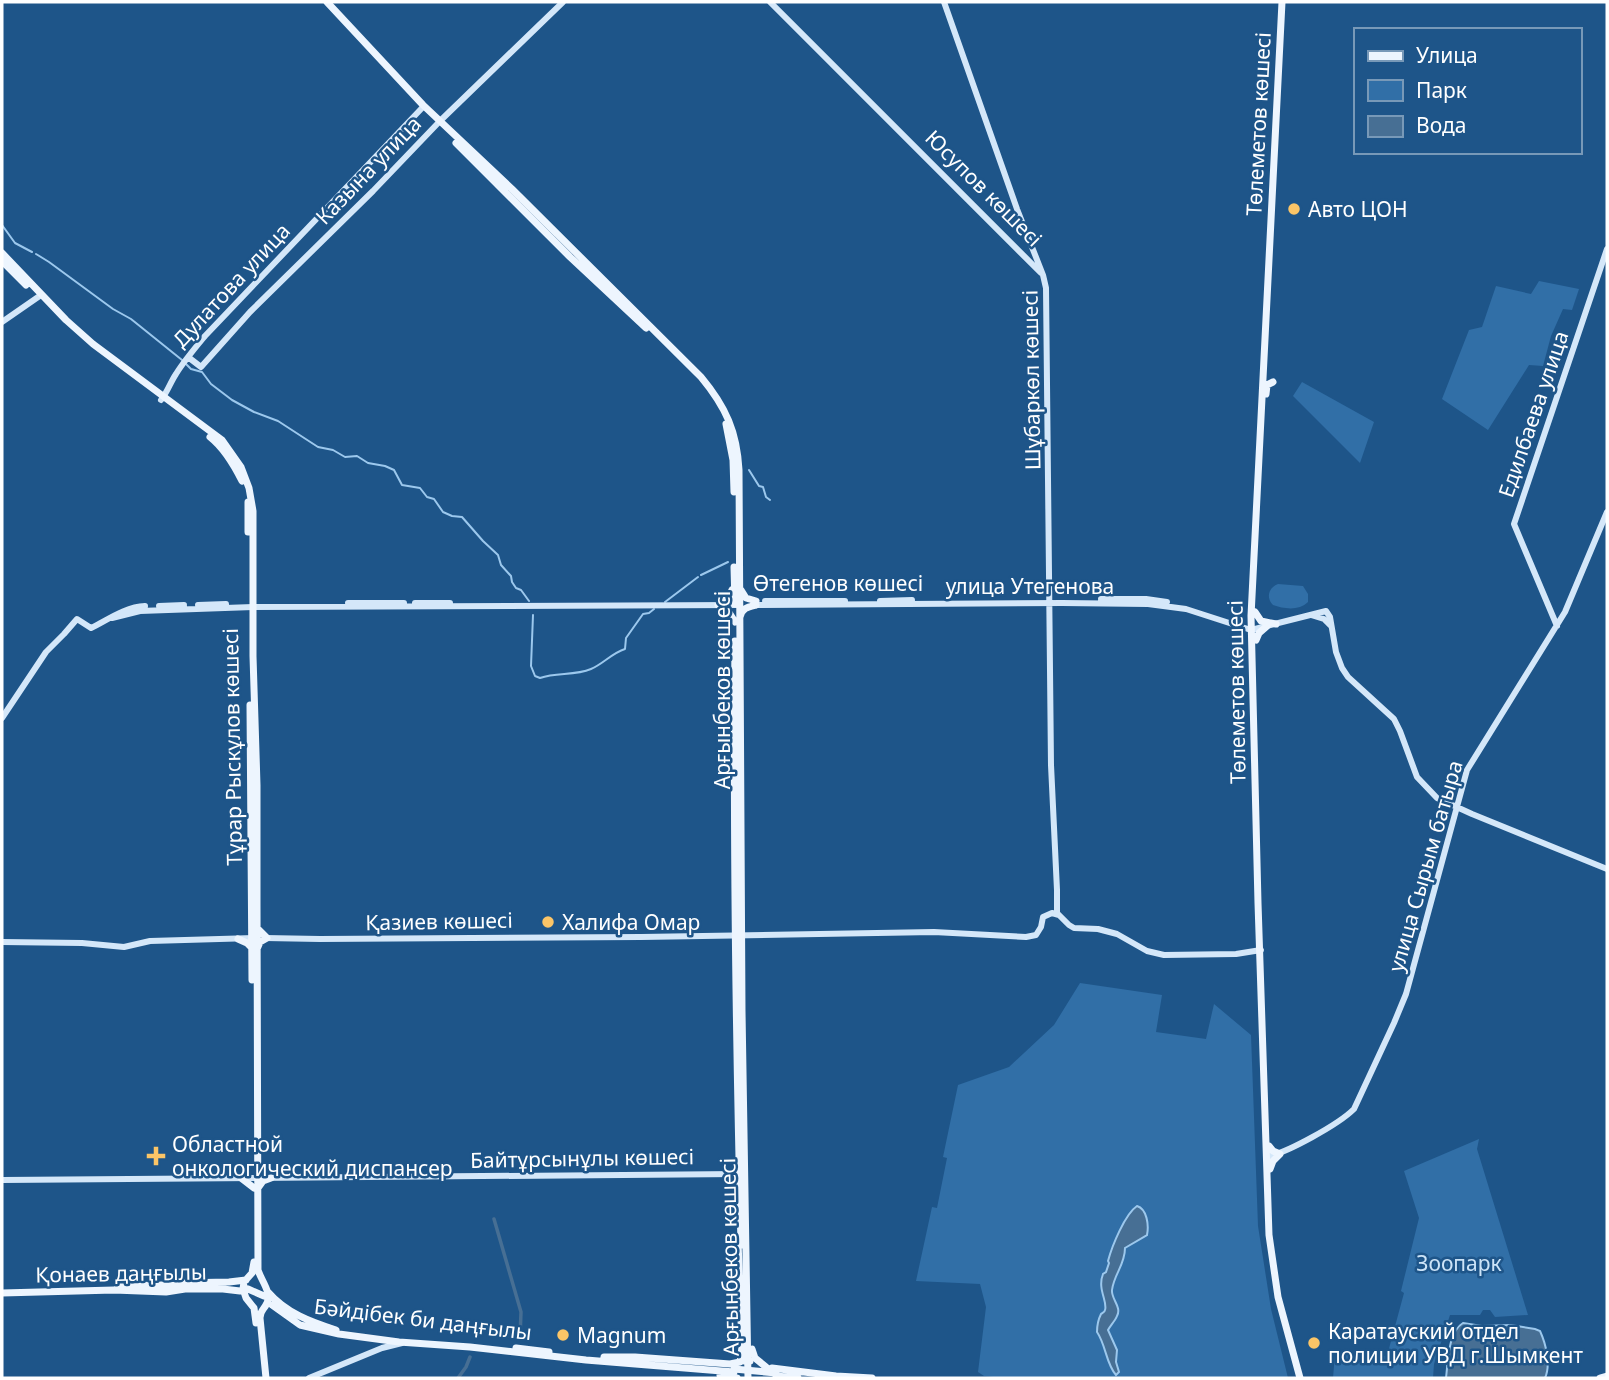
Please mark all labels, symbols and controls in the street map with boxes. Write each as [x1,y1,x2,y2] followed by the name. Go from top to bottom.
[1354,28,1581,154] legend
[1239,31,1277,217] street label: Төлеметов көшесі
[1416,41,1478,69] text: Улица
[1416,76,1467,104] text: Парк
[309,110,427,230] street label: Казына улица
[1416,111,1466,139] text: Вода
[920,124,1048,252] street label: Юсупов көшесі
[1308,195,1408,223] place label: Авто ЦОН
[1286,201,1302,217] marker: Авто ЦОН
[166,217,296,353] street label: Дулатова улица
[1015,290,1047,470] street label: Шұбаркөл көшесі
[1491,327,1575,501] street label: Едилбаева улица
[753,569,923,597] street label: Өтегенов көшесі
[946,572,1114,600] street label: улица Утегенова
[708,591,736,789] street label: Арғынбеков көшесі
[1220,600,1252,784] street label: Төлеметов көшесі
[216,628,248,866] street label: Тұрар Рыскұлов көшесі
[1381,757,1469,975] street label: улица Сырым батыра
[365,906,513,936] street label: Қазиев көшесі
[562,908,700,936] place label: Халифа Омар
[540,914,556,930] marker: Халифа Омар
[172,1130,453,1182] place label: Областной онкологический диспансер
[470,1142,694,1174] street label: Байтұрсынұлы көшесі
[146,1146,166,1166] marker: Областной онкологический диспансер
[713,1158,745,1356] street label: Арғынбеков көшесі
[1416,1249,1502,1277] park label: Зоопарк
[35,1258,207,1288] street label: Қонаев даңғылы
[312,1292,534,1346] street label: Бәйдібек би даңғылы
[1328,1317,1583,1369] place label: Каратауский отдел полиции УВД г.Шымкент
[577,1321,666,1349] place label: Magnum
[555,1327,571,1343] marker: Magnum
[1306,1335,1322,1351] marker: Каратауский отдел полиции УВД г.Шымкент

